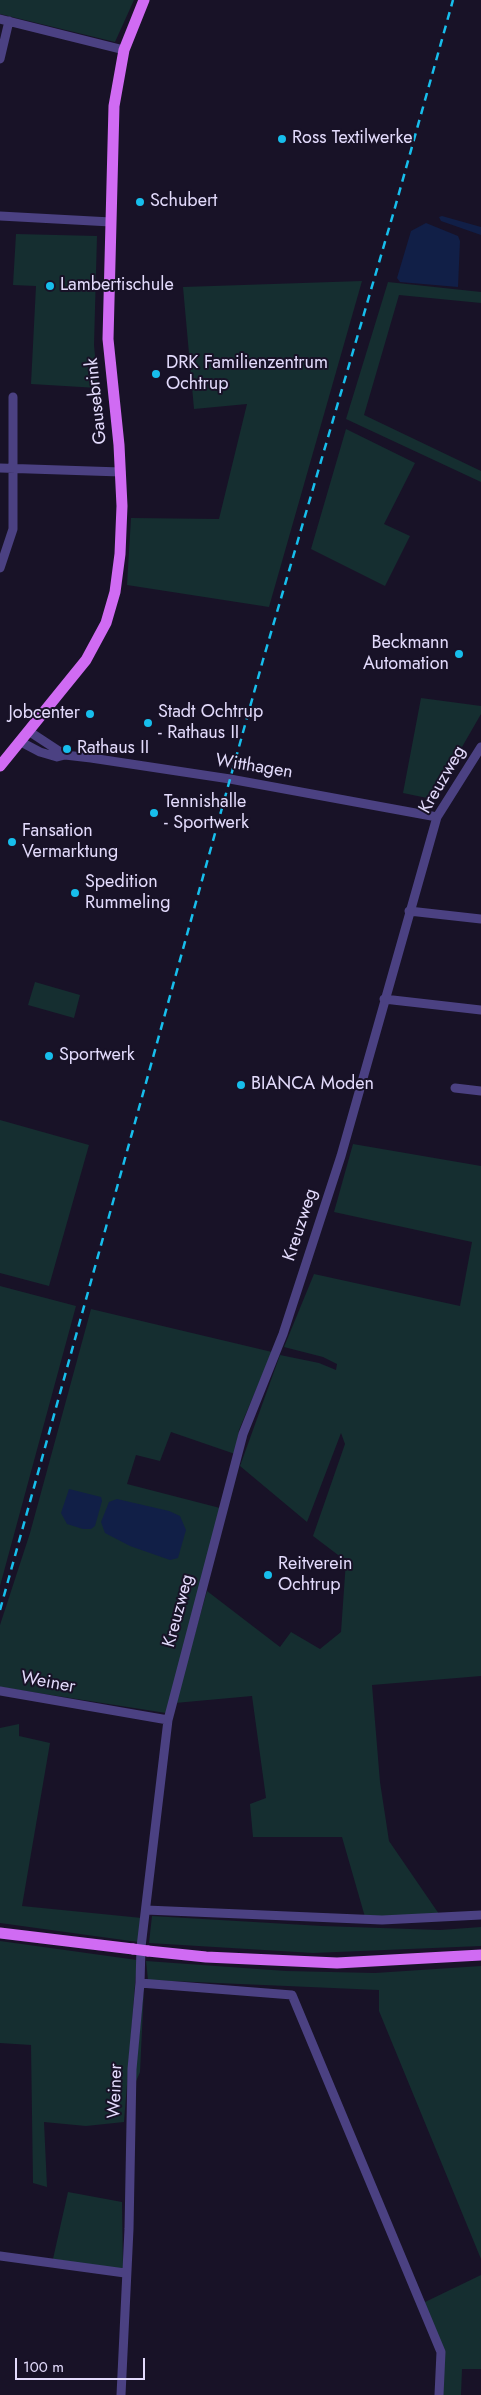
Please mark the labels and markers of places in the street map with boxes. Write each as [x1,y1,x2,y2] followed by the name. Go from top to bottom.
[292,128,412,150] place label: Ross Textilwerke
[276,133,288,145] marker: Ross Textilwerke
[150,191,217,213] place label: Schubert
[134,196,146,208] marker: Schubert
[60,275,174,297] place label: Lambertischule
[44,280,56,292] marker: Lambertischule
[166,353,328,396] place label: DRK Familienzentrum Ochtrup
[150,368,162,380] marker: DRK Familienzentrum Ochtrup
[363,633,449,676] place label: Beckmann Automation
[453,648,465,660] marker: Beckmann Automation
[158,702,263,744] place label: Stadt Ochtrup - Rathaus II
[9,703,80,725] place label: Jobcenter
[84,708,96,720] marker: Jobcenter
[142,717,154,729] marker: Stadt Ochtrup - Rathaus II
[77,738,149,760] place label: Rathaus II
[61,743,73,755] marker: Rathaus II
[164,792,249,834] place label: Tennishalle - Sportwerk
[148,807,160,819] marker: Tennishalle - Sportwerk
[22,821,118,864] place label: Fansation Vermarktung
[6,836,18,848] marker: Fansation Vermarktung
[85,872,170,914] place label: Spedition Rummeling
[69,887,81,899] marker: Spedition Rummeling
[59,1045,135,1067] place label: Sportwerk
[43,1050,55,1062] marker: Sportwerk
[251,1074,374,1096] place label: BIANCA Moden
[235,1079,247,1091] marker: BIANCA Moden
[278,1554,353,1596] place label: Reitverein Ochtrup
[262,1569,274,1581] marker: Reitverein Ochtrup

